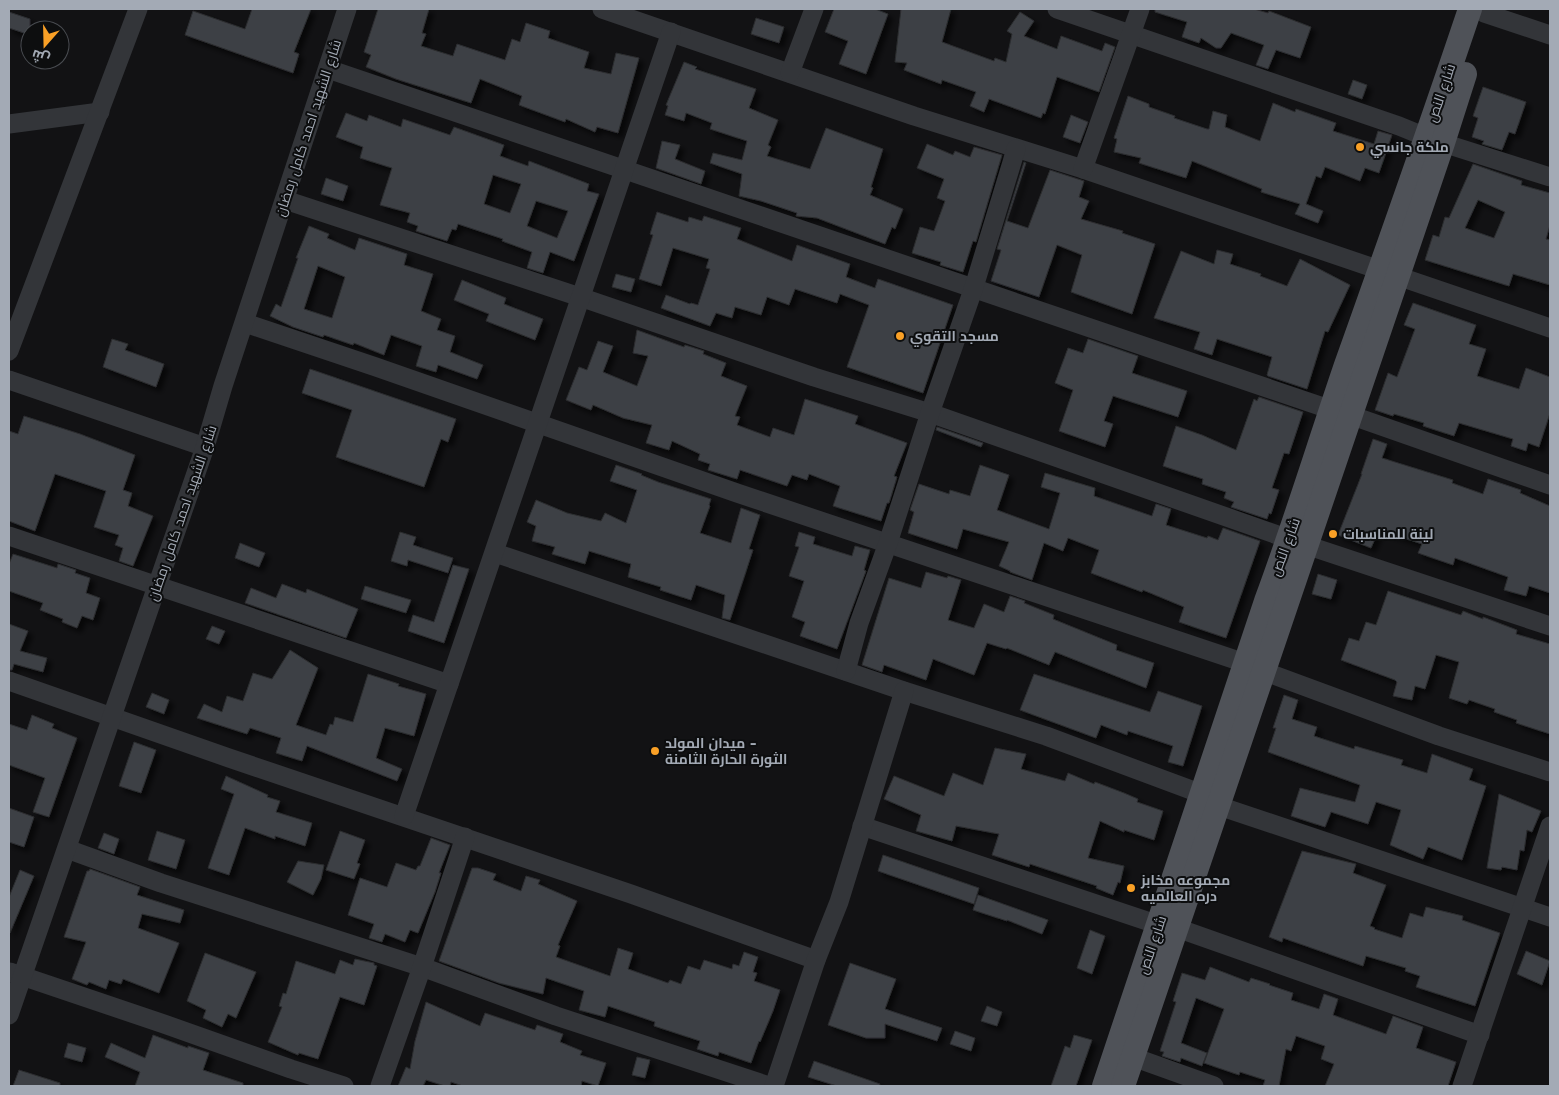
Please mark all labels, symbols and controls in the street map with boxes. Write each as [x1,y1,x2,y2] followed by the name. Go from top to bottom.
[20,20,70,70] north arrow
[272,38,345,219] street label: شارع الشهيد احمد كامل رمضان
[29,46,52,68] text: ش
[1424,62,1459,125] street label: شارع النص
[1370,139,1449,158] place label: ملكة جانسي
[1354,141,1366,153] marker: ملكة جانسي
[910,328,999,347] place label: مسجد التقوي
[894,330,906,342] marker: مسجد التقوي
[144,423,221,603] street label: شارع الشهيد احمد كامل رمضان
[1267,516,1304,579] street label: شارع النص
[1343,526,1433,542] place label: لينة للمناسبات
[1327,528,1339,540] marker: لينة للمناسبات
[665,735,787,768] place label: ميدان المولد - الثورة الحارة الثامنة
[649,745,661,757] marker: ميدان المولد - الثورة الحارة الثامنة
[1140,872,1230,904] place label: مجموعه مخابز دره العالميه
[1125,882,1137,894] marker: مجموعه مخابز دره العالميه
[1135,914,1170,977] street label: شارع النص

